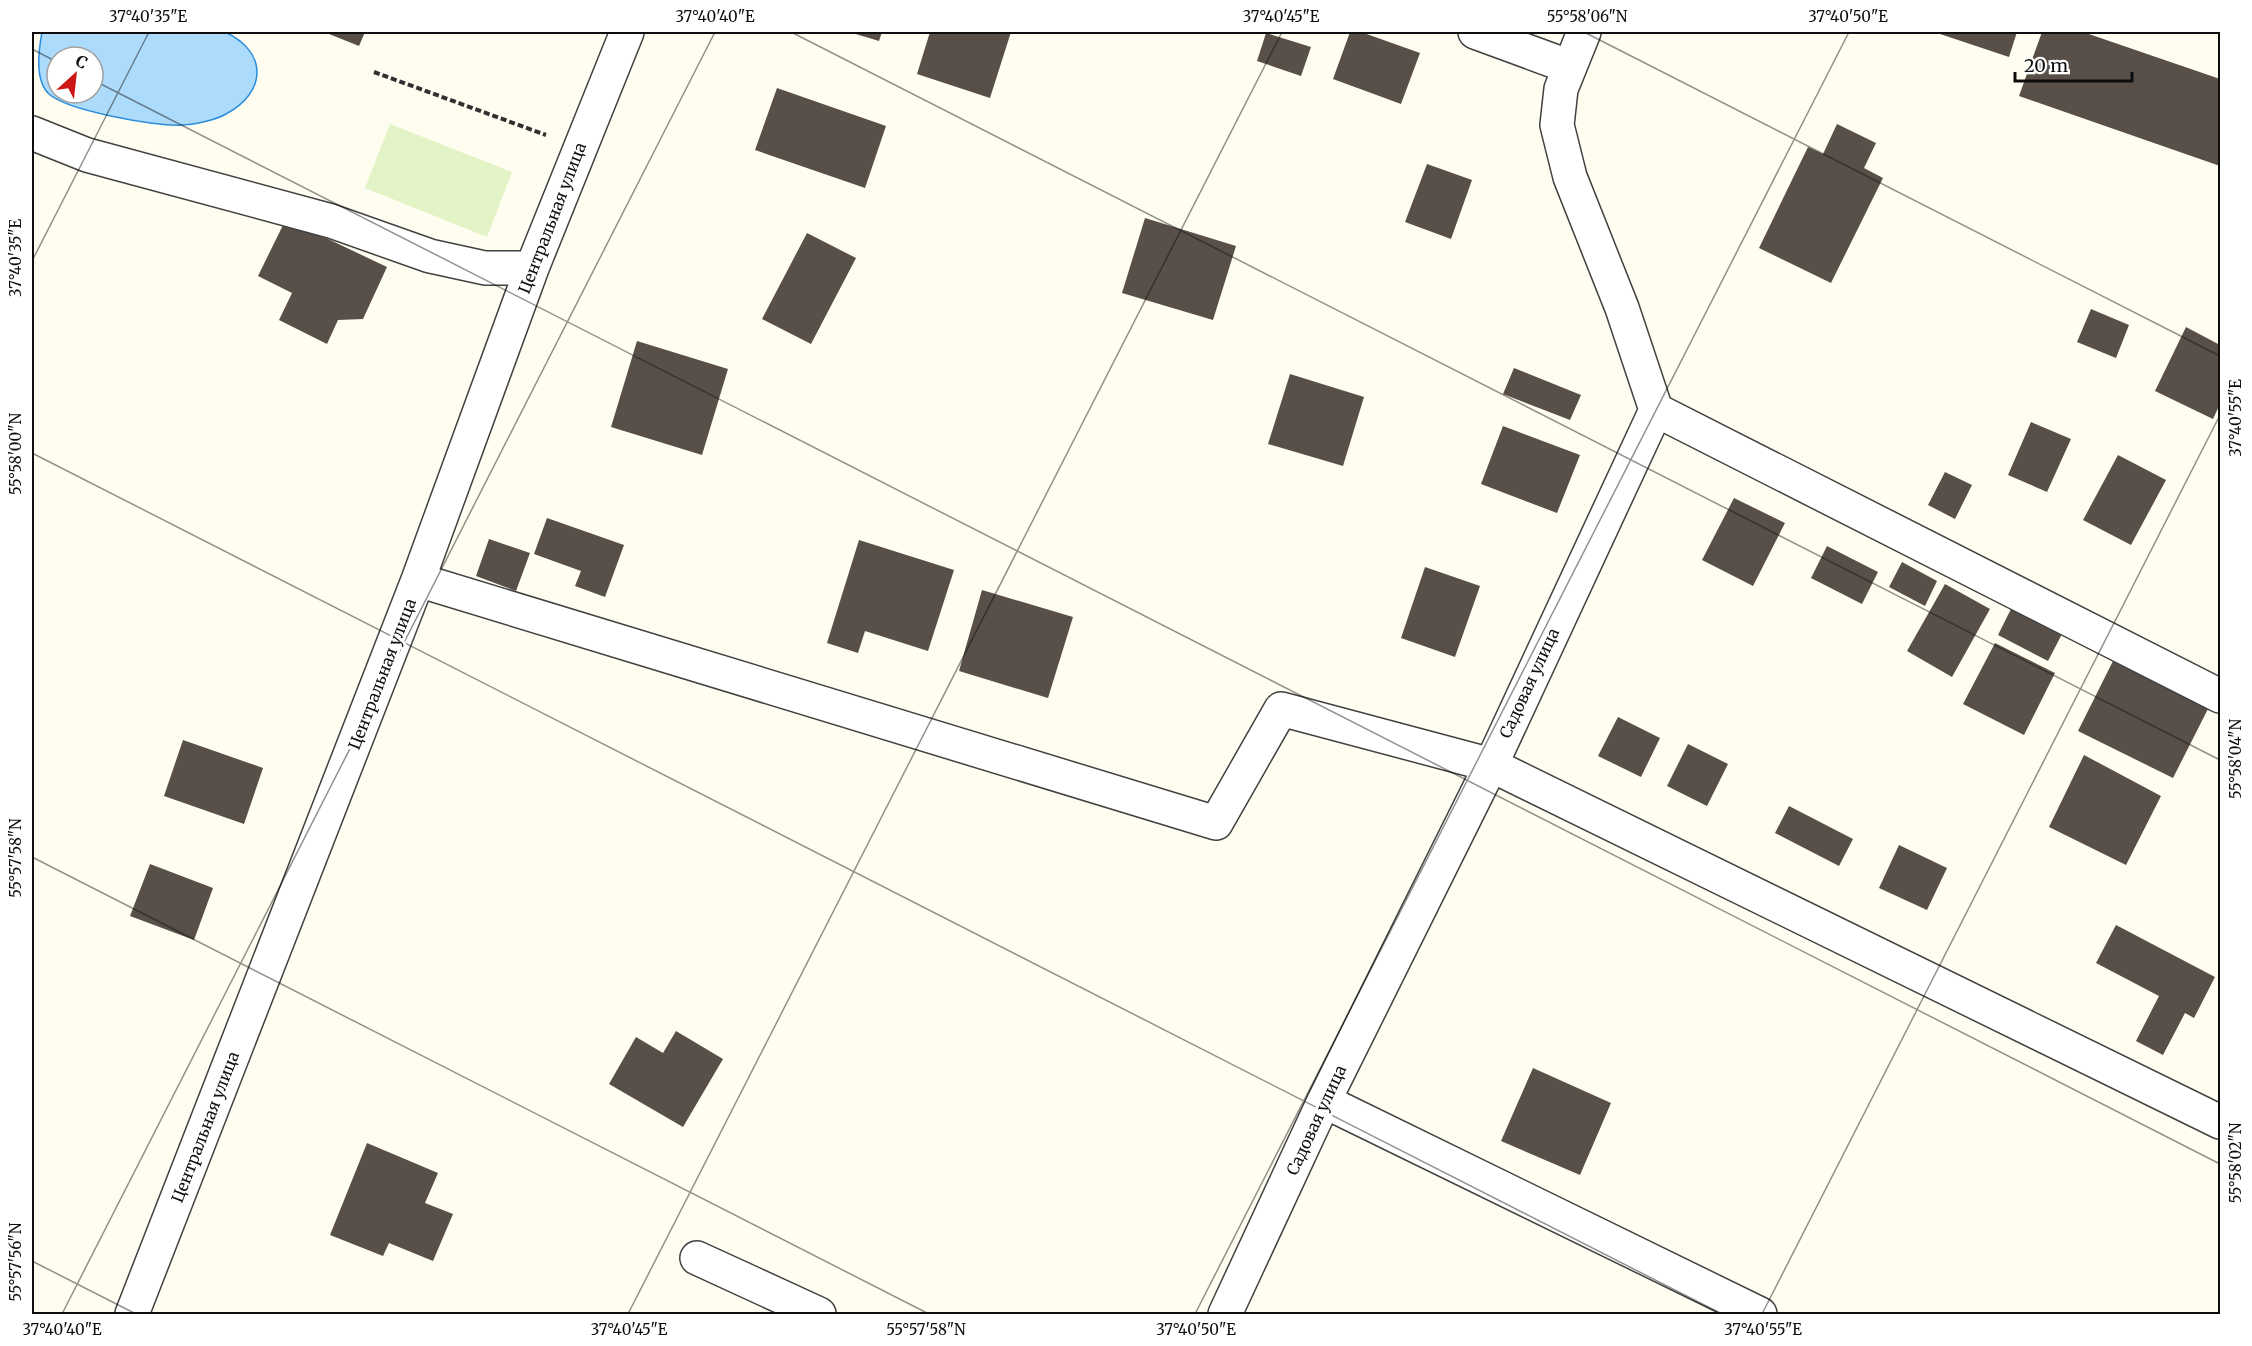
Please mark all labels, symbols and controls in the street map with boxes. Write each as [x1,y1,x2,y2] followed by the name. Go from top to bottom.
[109,7,187,26] text: 37°40'35"E
[676,7,755,26] text: 37°40'40"E
[1243,7,1320,26] text: 37°40'45"E
[1547,7,1628,26] text: 55°58'06"N
[1808,7,1888,26] text: 37°40'50"E
[45,45,105,105] north arrow
[2015,45,2132,83] scale bar
[73,50,91,73] text: С
[2024,54,2068,77] text: 20 m
[514,139,590,297] street label: Центральная улица
[6,219,25,297] text: 37°40'35"E
[2226,379,2245,457] text: 37°40'55"E
[6,413,25,495] text: 55°58'00"N
[344,595,420,753] street label: Центральная улица
[1495,624,1563,741] street label: Садовая улица
[2226,719,2245,799] text: 55°58'04"N
[6,818,25,898] text: 55°57'58"N
[167,1048,243,1206] street label: Центральная улица
[1282,1061,1350,1178] street label: Садовая улица
[2226,1122,2245,1203] text: 55°58'02"N
[6,1222,25,1301] text: 55°57'56"N
[23,1320,102,1339] text: 37°40'40"E
[591,1320,668,1339] text: 37°40'45"E
[886,1320,966,1339] text: 55°57'58"N
[1156,1320,1236,1339] text: 37°40'50"E
[1724,1320,1802,1339] text: 37°40'55"E

